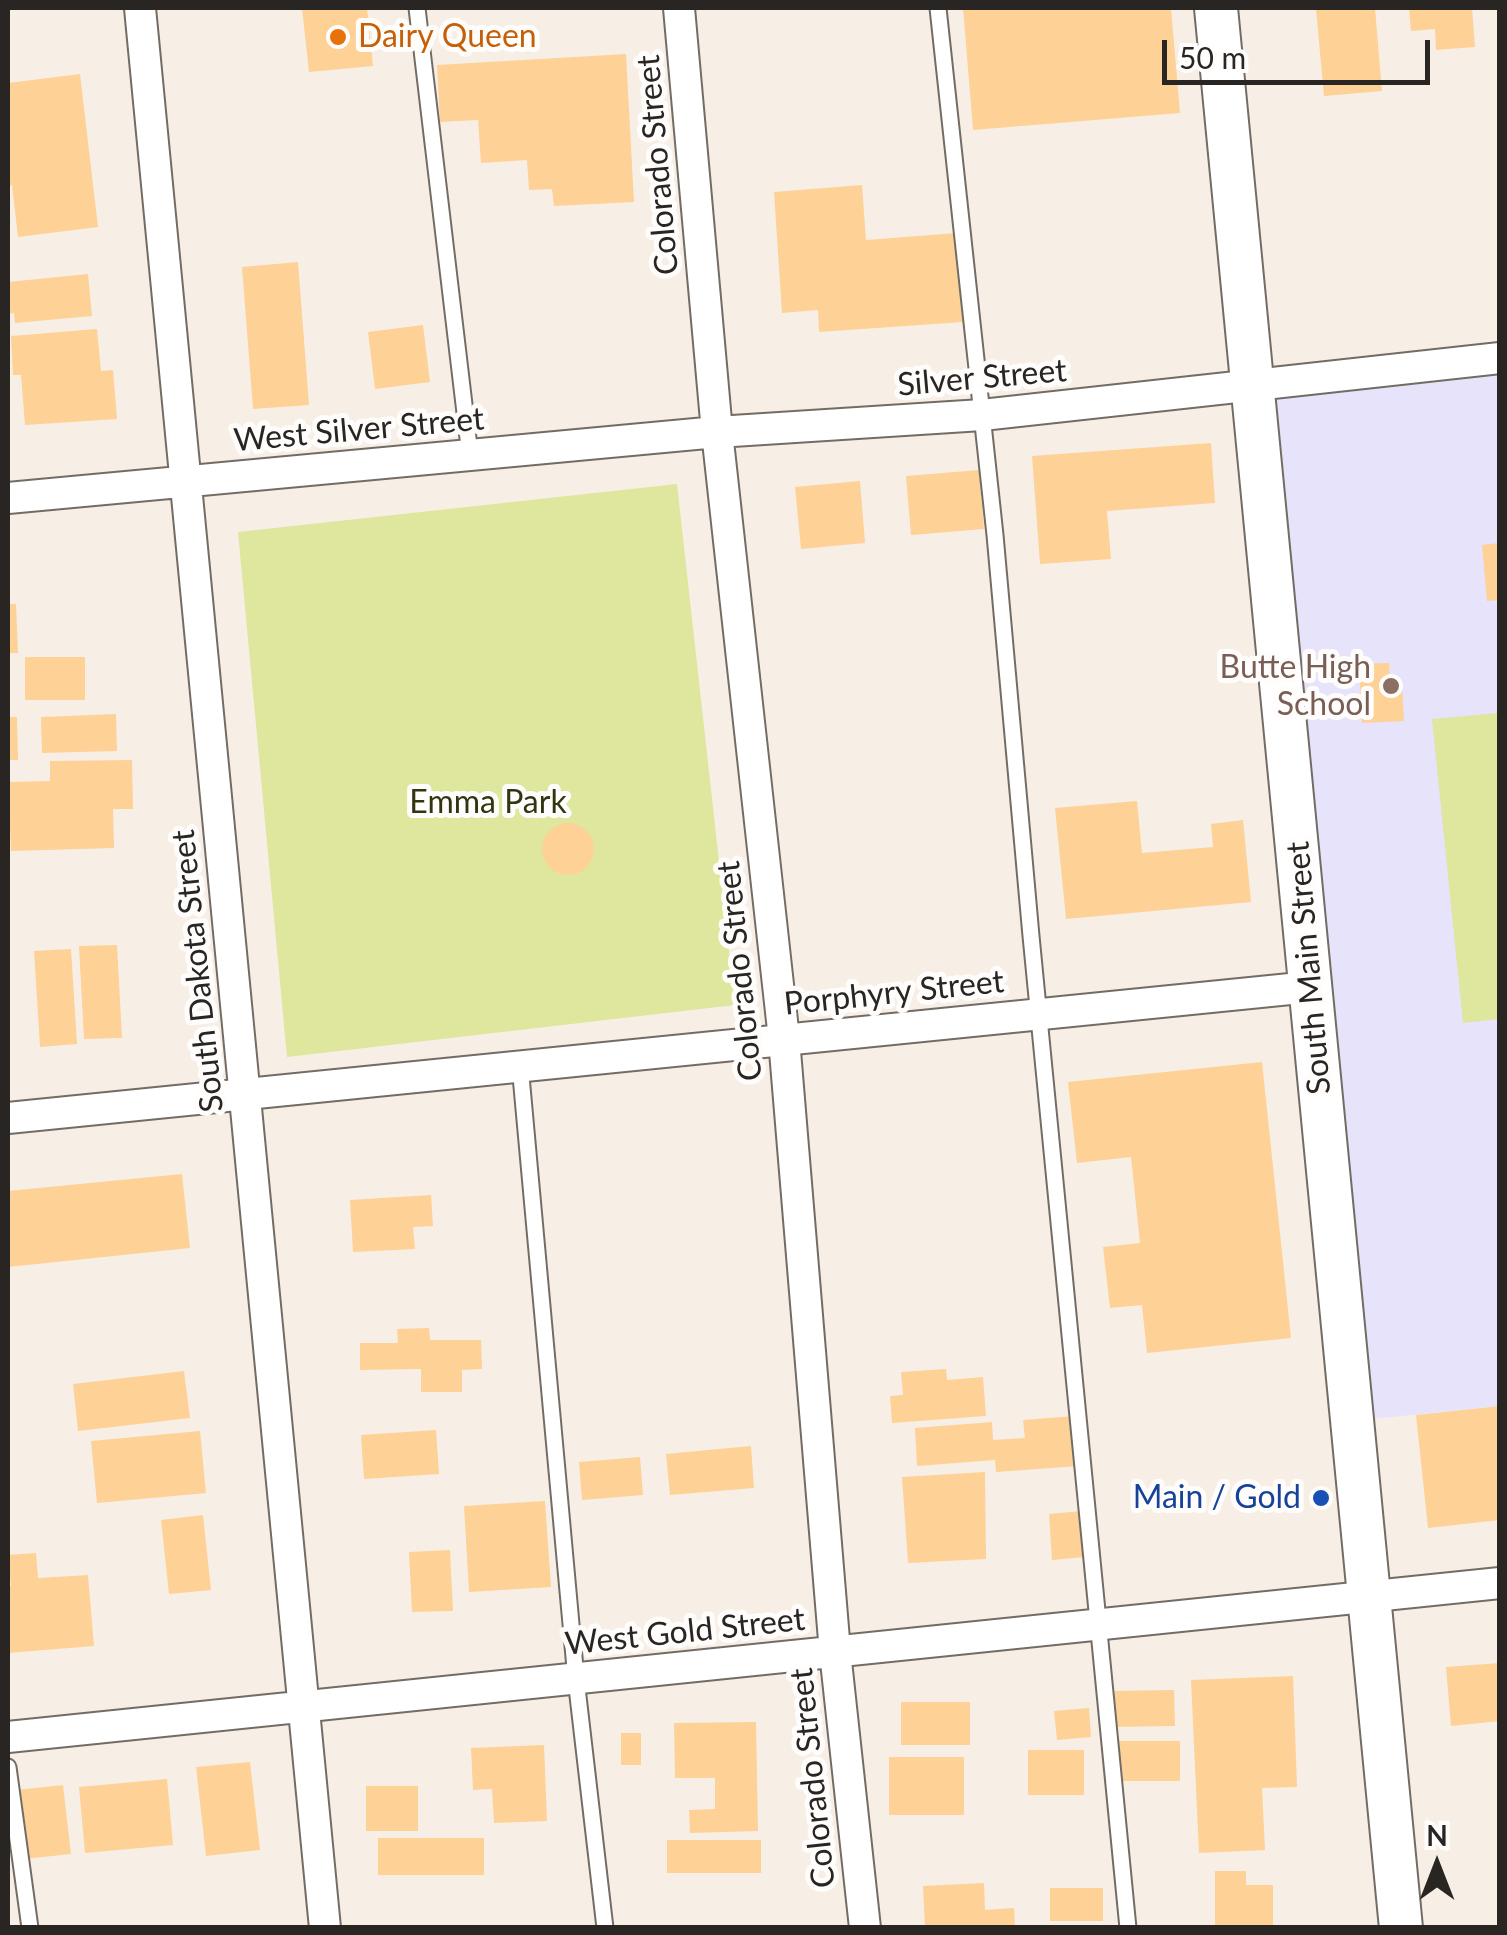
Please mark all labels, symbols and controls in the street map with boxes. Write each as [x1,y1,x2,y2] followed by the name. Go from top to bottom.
[358,18,537,56] place label: Dairy Queen
[1167,20,1434,82] scale bar
[327,26,349,48] marker: Dairy Queen
[1179,39,1246,75] text: 50 m
[629,53,687,277] street label: Colorado Street
[896,351,1068,405] street label: Silver Street
[232,400,486,460] street label: West Silver Street
[1220,649,1371,724] place label: Butte High School
[1380,675,1402,697] marker: Butte High School
[409,784,567,822] park label: Emma Park
[164,828,232,1114] street label: South Dakota Street
[1279,840,1339,1096] street label: South Main Street
[709,859,771,1083] street label: Colorado Street
[782,962,1006,1024] street label: Porphyry Street
[1133,1479,1301,1517] place label: Main / Gold
[1310,1487,1332,1509] marker: Main / Gold
[563,1600,807,1664] street label: West Gold Street
[782,1666,844,1890] street label: Colorado Street
[1387,1815,1487,1915] north arrow
[1426,1818,1448,1852] text: N

